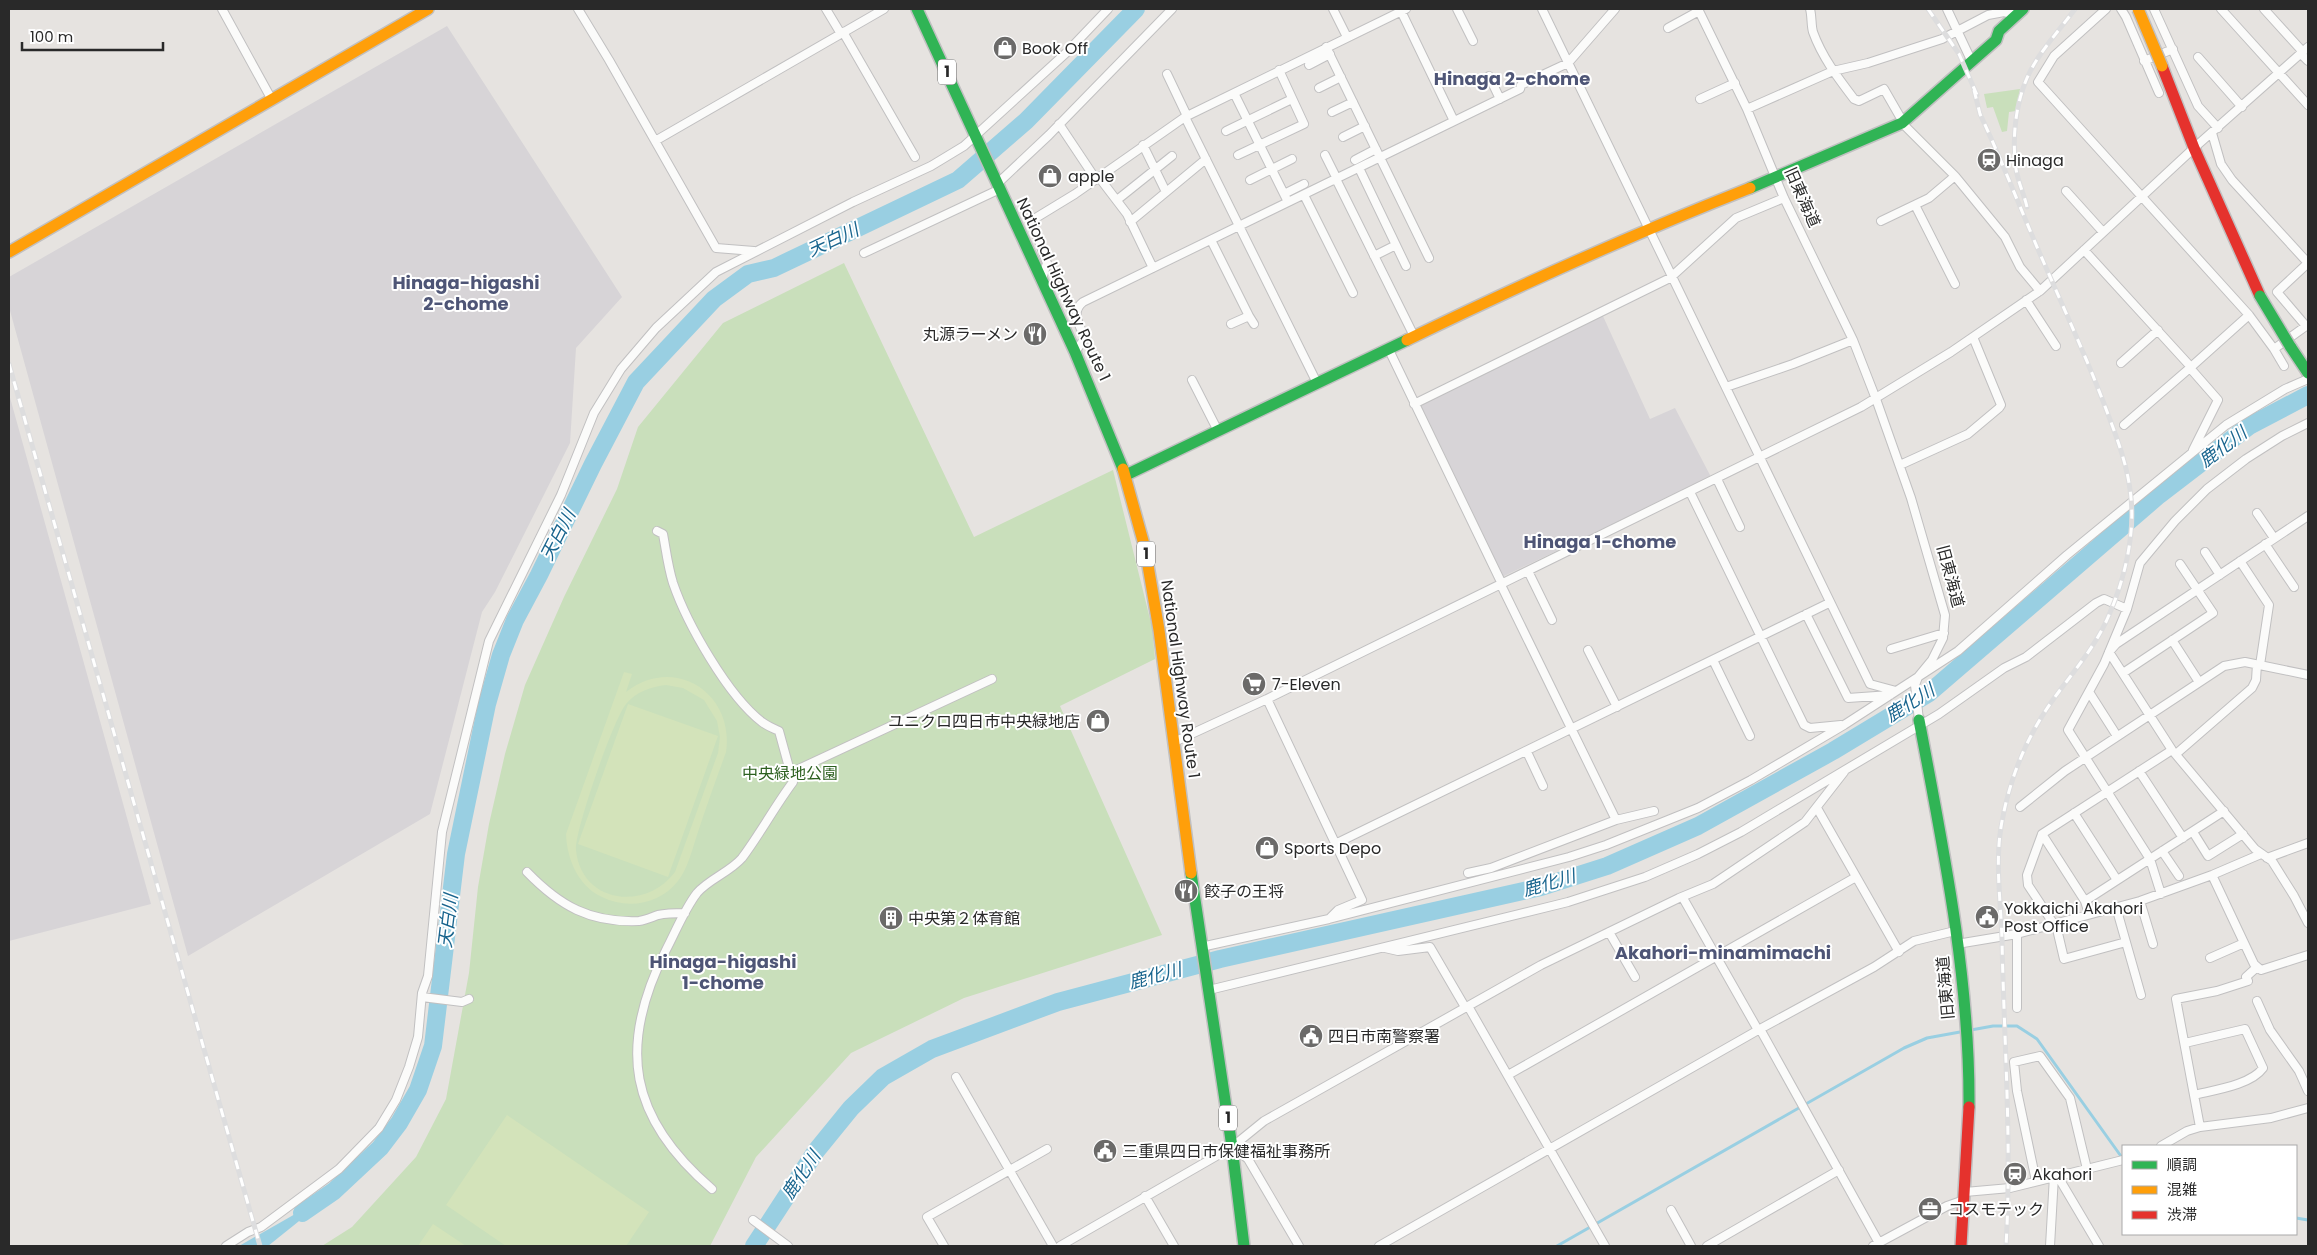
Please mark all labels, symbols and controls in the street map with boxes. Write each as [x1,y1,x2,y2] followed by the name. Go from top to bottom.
[22,20,164,52] scale bar
[30,26,73,47] text: 100 m
[992,35,1018,61] shop icon: Book Off
[1022,37,1088,60] place label: Book Off
[938,60,956,84] road number: 1
[1434,66,1590,91] district label: Hinaga 2-chome
[1976,147,2002,173] station icon: Hinaga
[2006,149,2064,172] place label: Hinaga
[1037,163,1063,189] shop icon: apple
[1779,163,1826,231] street label: 旧東海道
[1068,165,1114,188] place label: apple
[1011,194,1116,385] street label: National Highway Route 1
[803,216,864,262] water label: 天白川
[392,270,540,316] district label: Hinaga-higashi 2-chome
[1022,321,1048,347] restaurant icon: 丸源ラーメン
[923,323,1018,346] place label: 丸源ラーメン
[2194,419,2253,473] water label: 鹿化川
[534,503,582,565] water label: 天白川
[1524,529,1676,554] district label: Hinaga 1-chome
[1137,542,1155,566] road number: 1
[1931,542,1970,610] street label: 旧東海道
[1155,578,1206,780] street label: National Highway Route 1
[1241,671,1267,697] supermarket icon: 7-Eleven
[1272,673,1341,696] place label: 7-Eleven
[1880,677,1941,727] water label: 鹿化川
[1085,708,1111,734] shop icon: ユニクロ四日市中央緑地店
[888,710,1080,733] place label: ユニクロ四日市中央緑地店
[742,762,838,785] park label: 中央緑地公園
[1254,835,1280,861] shop icon: Sports Depo
[1284,837,1381,860] place label: Sports Depo
[1519,863,1580,902] water label: 鹿化川
[1173,878,1199,904] restaurant icon: 餃子の王将
[1204,880,1284,903] place label: 餃子の王将
[432,891,463,949] water label: 天白川
[2004,897,2143,938] place label: Yokkaichi Akahori Post Office
[1974,904,2000,930] public building icon: Yokkaichi Akahori Post Office
[878,905,904,931] building icon: 中央第２体育館
[908,907,1020,930] place label: 中央第２体育館
[1615,940,1831,965] district label: Akahori-minamimachi
[649,949,797,995] district label: Hinaga-higashi 1-chome
[1931,955,1960,1021] street label: 旧東海道
[1126,956,1186,995] water label: 鹿化川
[1298,1023,1324,1049] public building icon: 四日市南警察署
[1328,1025,1440,1048] place label: 四日市南警察署
[1219,1106,1237,1130] road number: 1
[1092,1138,1118,1164] public building icon: 三重県四日市保健福祉事務所
[1122,1140,1330,1163] place label: 三重県四日市保健福祉事務所
[775,1144,827,1204] water label: 鹿化川
[2122,1145,2297,1235] legend
[2167,1154,2197,1175] text: 順調
[2002,1161,2028,1187] station icon: Akahori
[2032,1163,2092,1186] place label: Akahori
[2167,1179,2197,1200] text: 混雑
[1917,1196,1943,1222] office icon: コスモテック
[1948,1198,2044,1221] place label: コスモテック
[2167,1204,2197,1225] text: 渋滞

